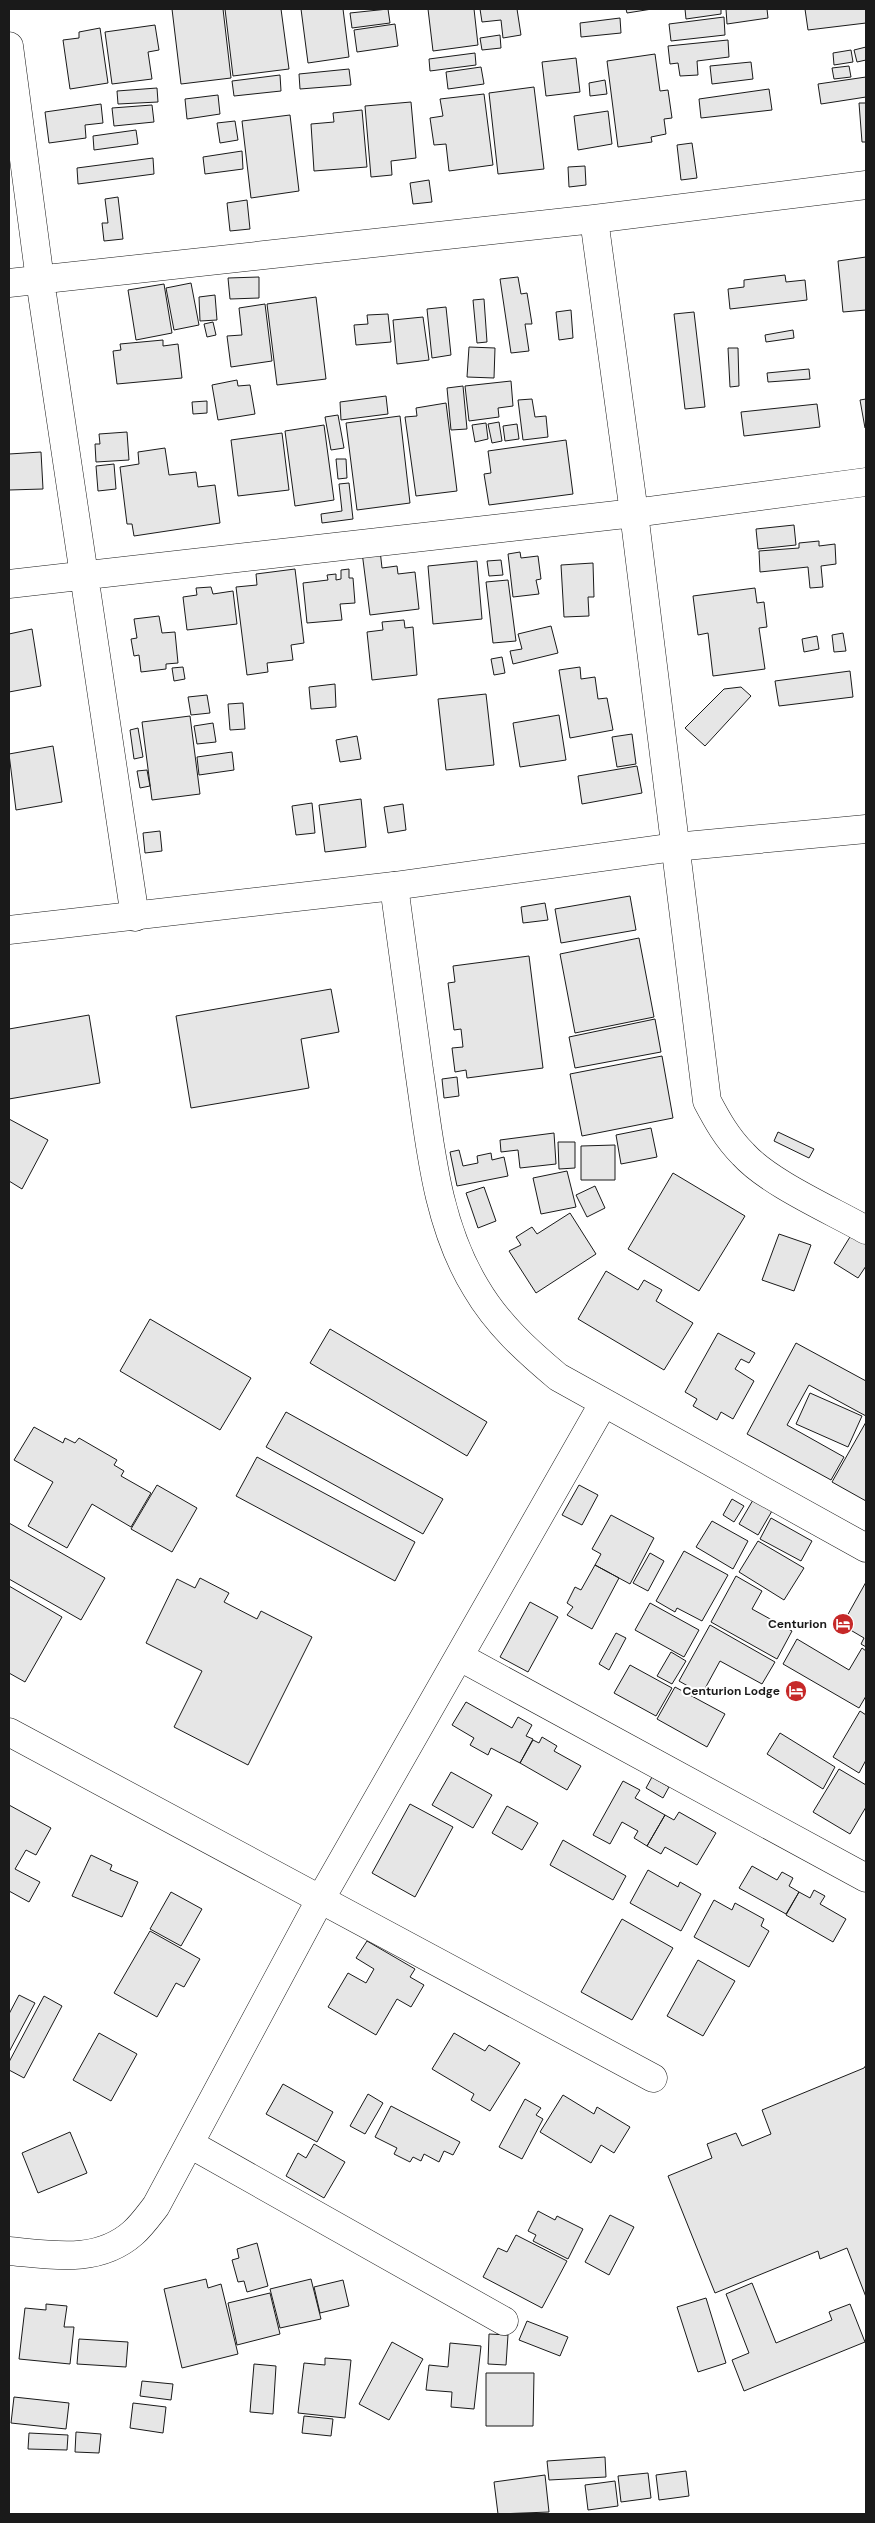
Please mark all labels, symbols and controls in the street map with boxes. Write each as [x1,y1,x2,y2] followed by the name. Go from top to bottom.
[831,1612,855,1636] hotel icon: Centurion
[768,1616,827,1632] place label: Centurion
[784,1679,808,1703] hotel icon: Centurion Lodge
[682,1683,780,1699] place label: Centurion Lodge

